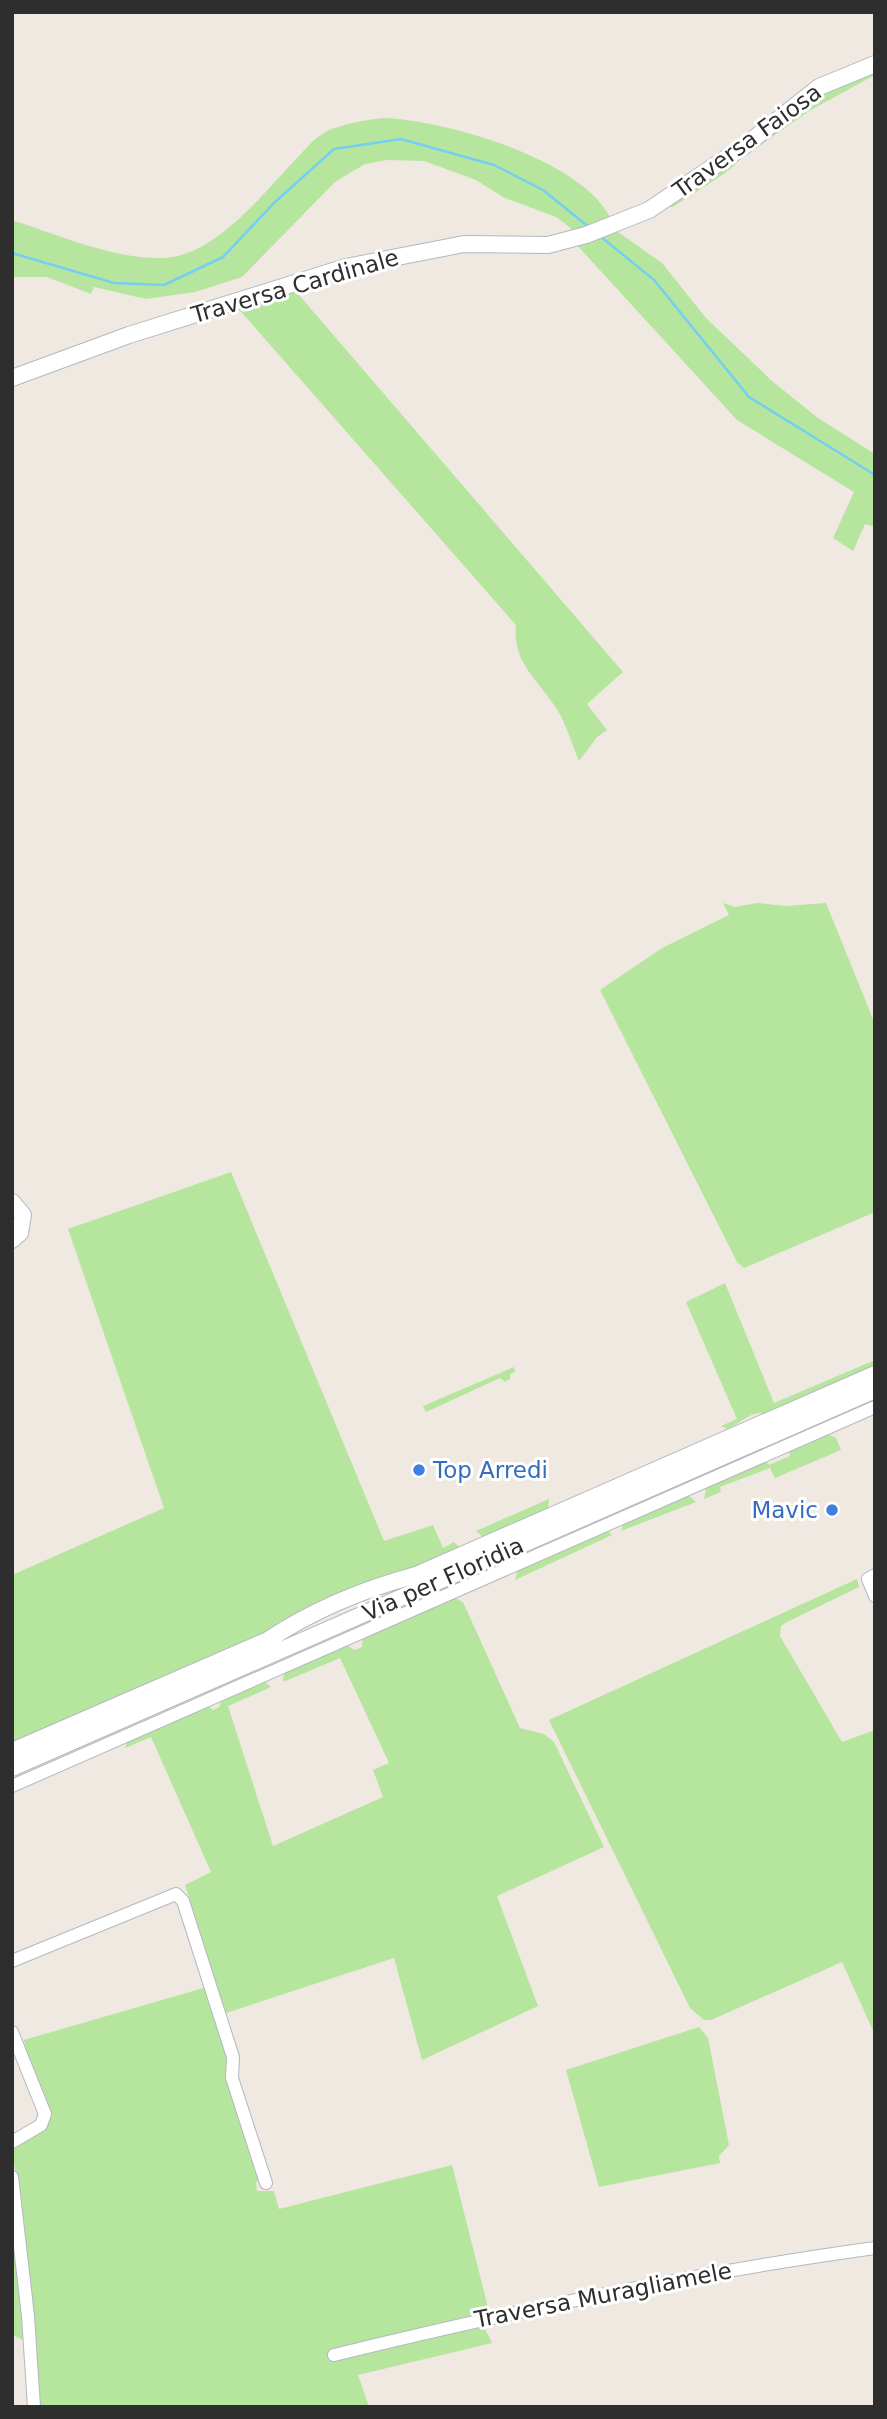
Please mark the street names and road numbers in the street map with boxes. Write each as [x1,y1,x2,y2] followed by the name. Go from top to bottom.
[667,79,826,204] street label: Traversa Faiosa
[187,244,402,328] street label: Traversa Cardinale
[359,1532,527,1626] street label: Via per Floridia
[471,2257,734,2333] street label: Traversa Muragliamele

